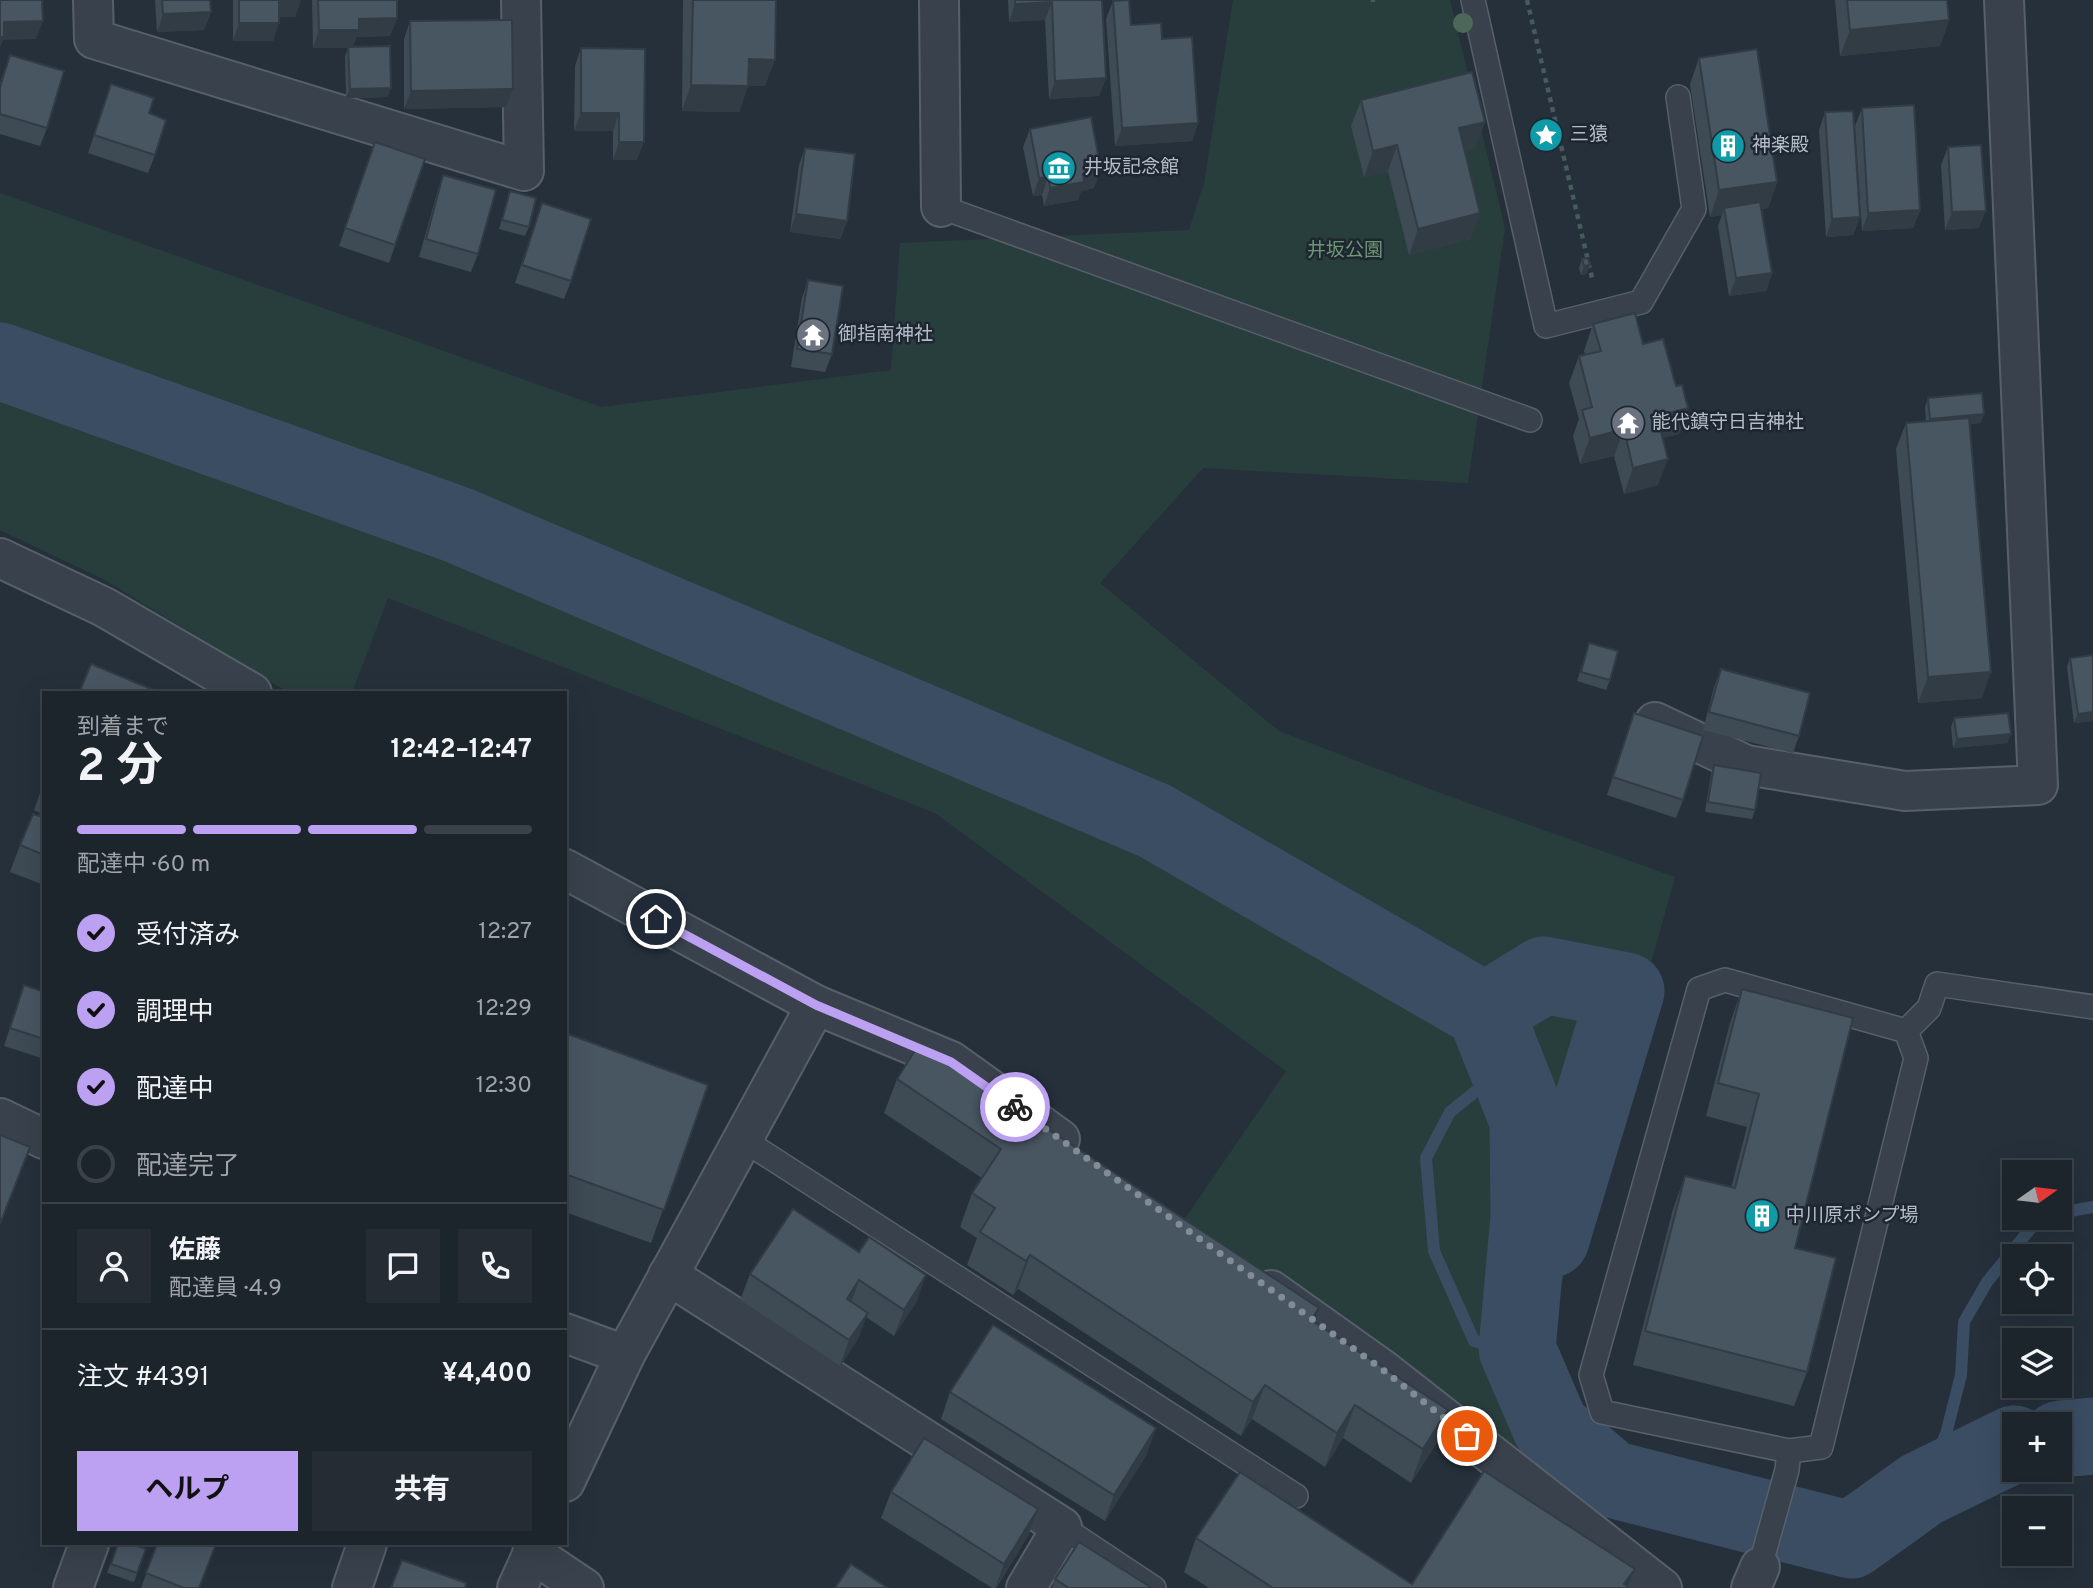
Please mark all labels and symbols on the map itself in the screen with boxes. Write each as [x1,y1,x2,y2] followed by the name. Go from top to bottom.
[1527,116,1565,154] place icon: 三猿
[1570,123,1608,147] place label: 三猿
[1709,127,1747,165] building icon: 神楽殿
[1752,134,1809,158] place label: 神楽殿
[1040,149,1078,187] museum icon: 井坂記念館
[1084,156,1179,180] place label: 井坂記念館
[1307,239,1383,263] park label: 井坂公園
[794,316,832,354] temple icon: 御指南神社
[838,323,933,347] place label: 御指南神社
[1609,404,1647,442] temple icon: 能代鎮守日吉神社
[1652,411,1804,435] place label: 能代鎮守日吉神社
[626,889,686,949] pin
[980,1072,1050,1142] courier
[2002,1160,2072,1230] north arrow
[1743,1197,1781,1235] building icon: 中川原ポンプ場
[1786,1204,1918,1228] place label: 中川原ポンプ場
[1437,1406,1497,1466] pin

